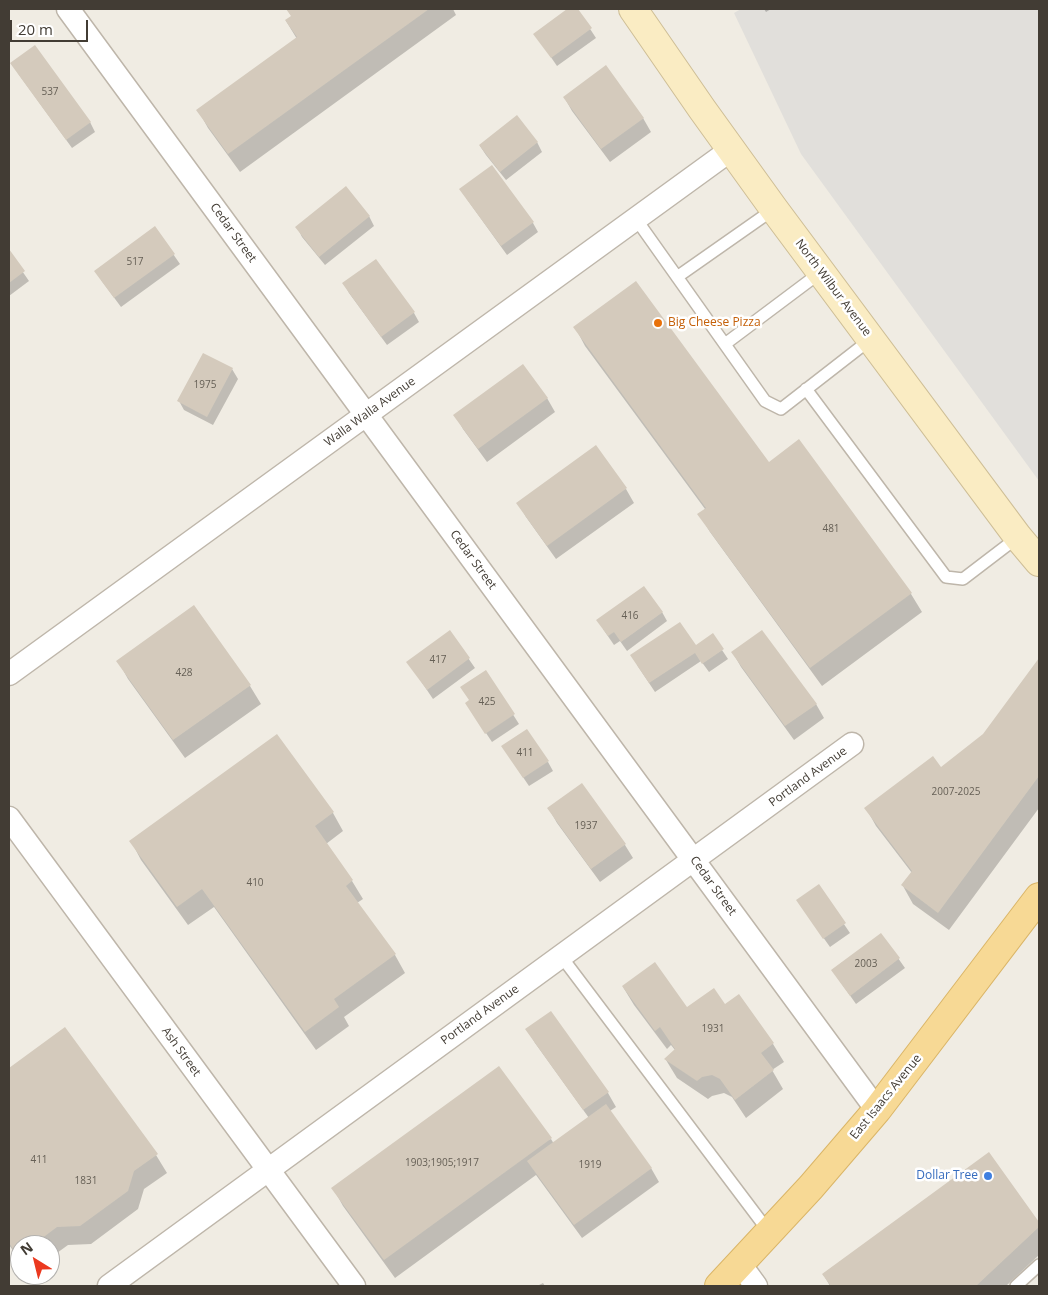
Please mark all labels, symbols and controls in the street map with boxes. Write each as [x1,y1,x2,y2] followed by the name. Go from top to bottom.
[12,10,90,42] scale bar
[18,19,53,39] text: 20 m
[41,86,59,98] house number: 537
[207,201,259,265] street label: Cedar Street
[792,237,874,339] street label: North Wilbur Avenue
[126,256,144,268] house number: 517
[668,316,761,330] place label: Big Cheese Pizza
[652,317,664,329] marker: Big Cheese Pizza
[322,374,418,450] street label: Walla Walla Avenue
[194,379,216,391] house number: 1975
[822,523,840,535] house number: 481
[447,528,499,592] street label: Cedar Street
[621,610,639,622] house number: 416
[429,654,447,666] house number: 417
[175,667,193,679] house number: 428
[478,696,496,708] house number: 425
[766,744,850,810] street label: Portland Avenue
[516,747,534,759] house number: 411
[932,786,980,798] house number: 2007-2025
[575,820,597,832] house number: 1937
[687,854,739,918] street label: Cedar Street
[246,877,264,889] house number: 410
[855,958,877,970] house number: 2003
[438,982,522,1048] street label: Portland Avenue
[702,1023,724,1035] house number: 1931
[158,1025,204,1079] street label: Ash Street
[847,1052,925,1142] street label: East Isaacs Avenue
[30,1154,48,1166] house number: 411
[405,1157,479,1169] house number: 1903;1905;1917
[579,1159,601,1171] house number: 1919
[916,1169,978,1183] place label: Dollar Tree
[982,1170,994,1182] marker: Dollar Tree
[75,1175,97,1187] house number: 1831
[10,1235,60,1285] north arrow
[16,1237,37,1259] text: N

